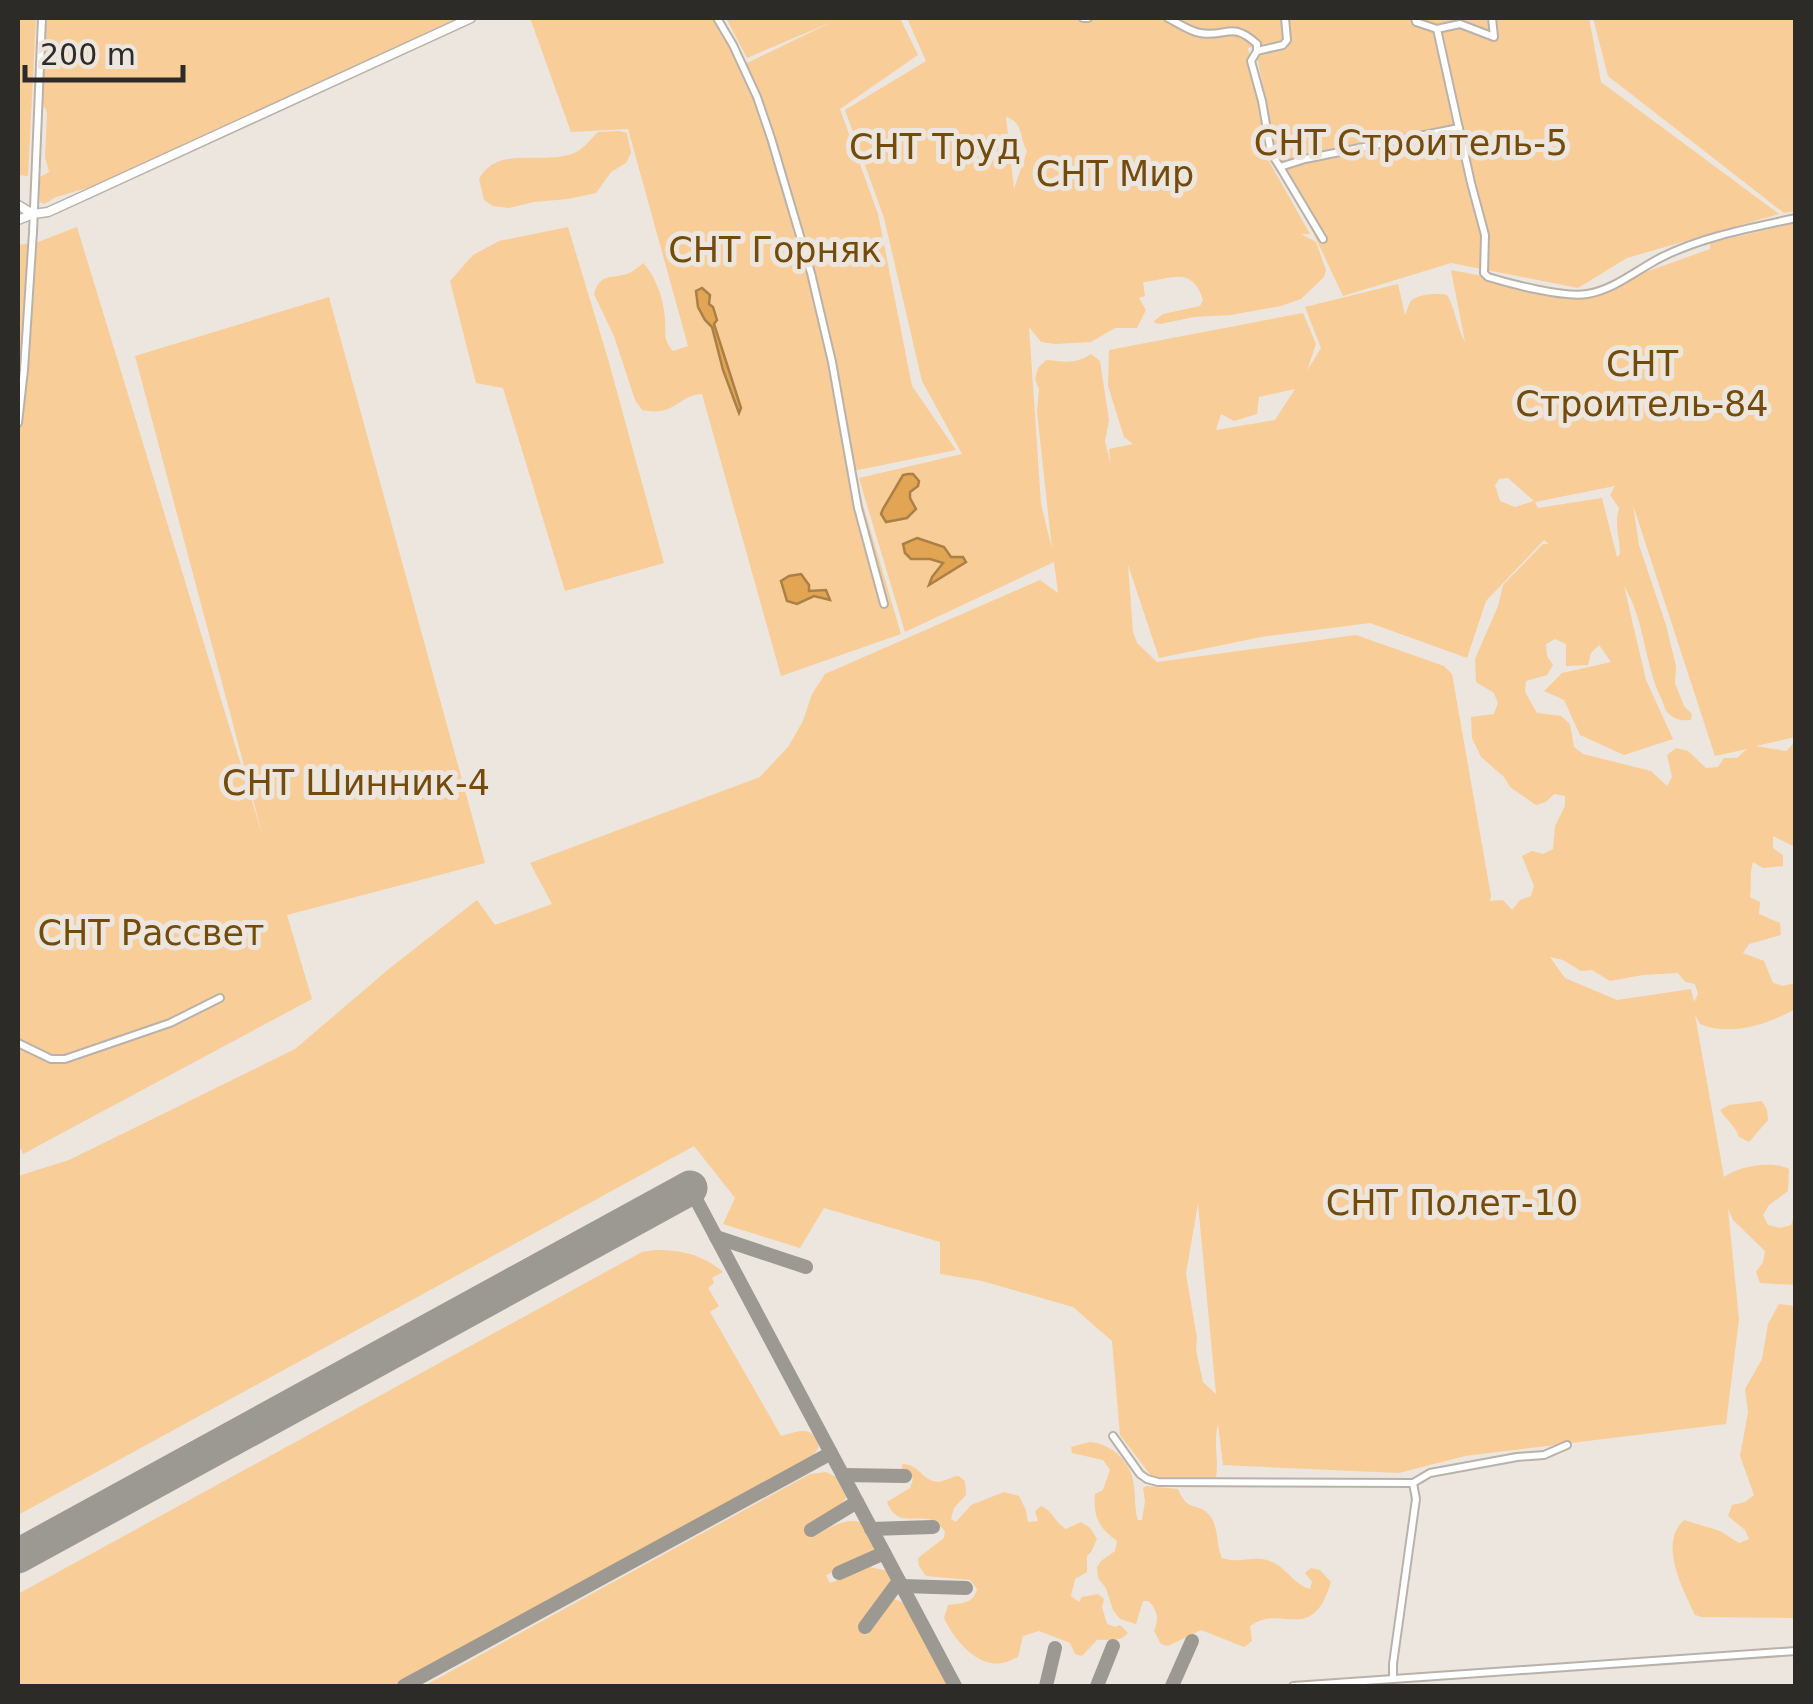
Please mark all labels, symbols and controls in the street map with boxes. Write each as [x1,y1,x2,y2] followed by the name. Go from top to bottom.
[25,20,182,82] scale bar
[40,37,136,72] text: 200 m
[1254,123,1568,163] park label: СНТ Строитель-5
[849,127,1021,167] park label: СНТ Труд
[1036,154,1194,194] park label: СНТ Мир
[668,230,882,270] park label: СНТ Горняк
[1515,344,1769,424] park label: СНТ Строитель-84
[222,763,490,803] park label: СНТ Шинник-4
[38,913,264,953] park label: СНТ Рассвет
[1326,1183,1578,1223] park label: СНТ Полет-10

